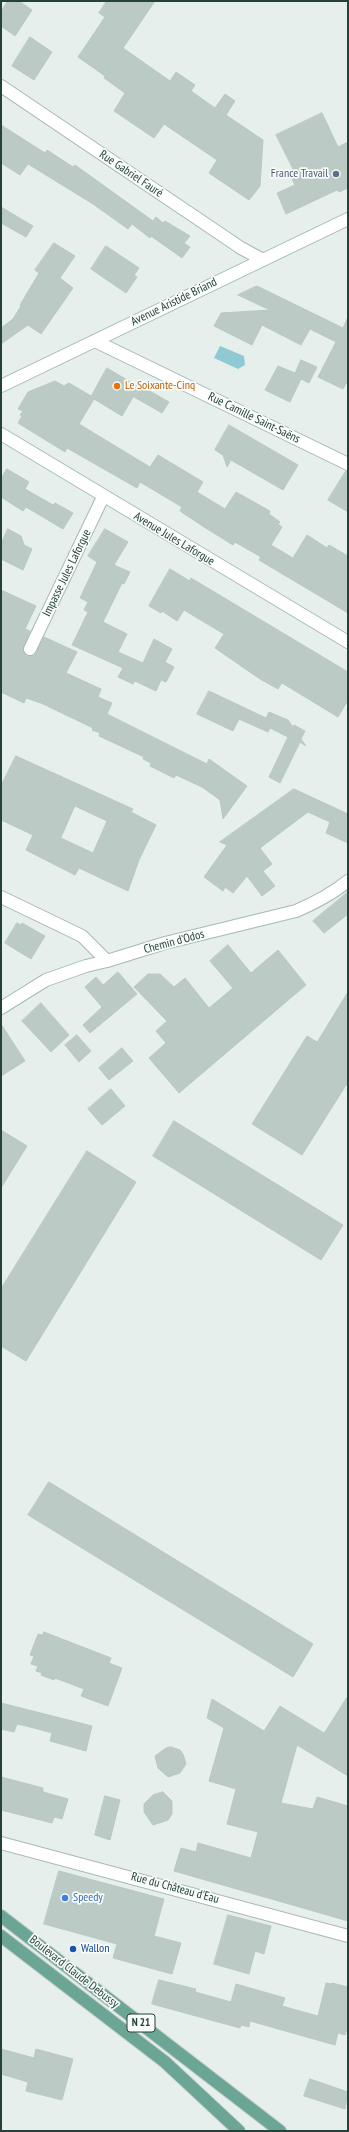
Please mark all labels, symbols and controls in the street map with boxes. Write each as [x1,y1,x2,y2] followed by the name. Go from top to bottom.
[96,147,166,201] street label: Rue Gabriel Fauré
[271,167,328,181] place label: France Travail
[331,169,341,179] marker: France Travail
[129,275,219,329] street label: Avenue Aristide Briand
[125,379,195,393] place label: Le Soixante-Cinq
[112,381,122,391] marker: Le Soixante-Cinq
[206,389,302,447] street label: Rue Camille Saint-Saëns
[131,509,217,569] street label: Avenue Jules Laforgue
[40,527,94,619] street label: Impasse Jules Laforgue
[142,927,206,957] street label: Chemin d'Odos
[130,1869,220,1907] street label: Rue du Château d'Eau
[73,1891,103,1905] place label: Speedy
[60,1893,70,1903] marker: Speedy
[26,1933,122,2011] street label: Boulevard Claude Debussy
[81,1942,109,1956] place label: Wallon
[68,1944,78,1954] marker: Wallon
[127,2014,155,2032] road number: N 21

